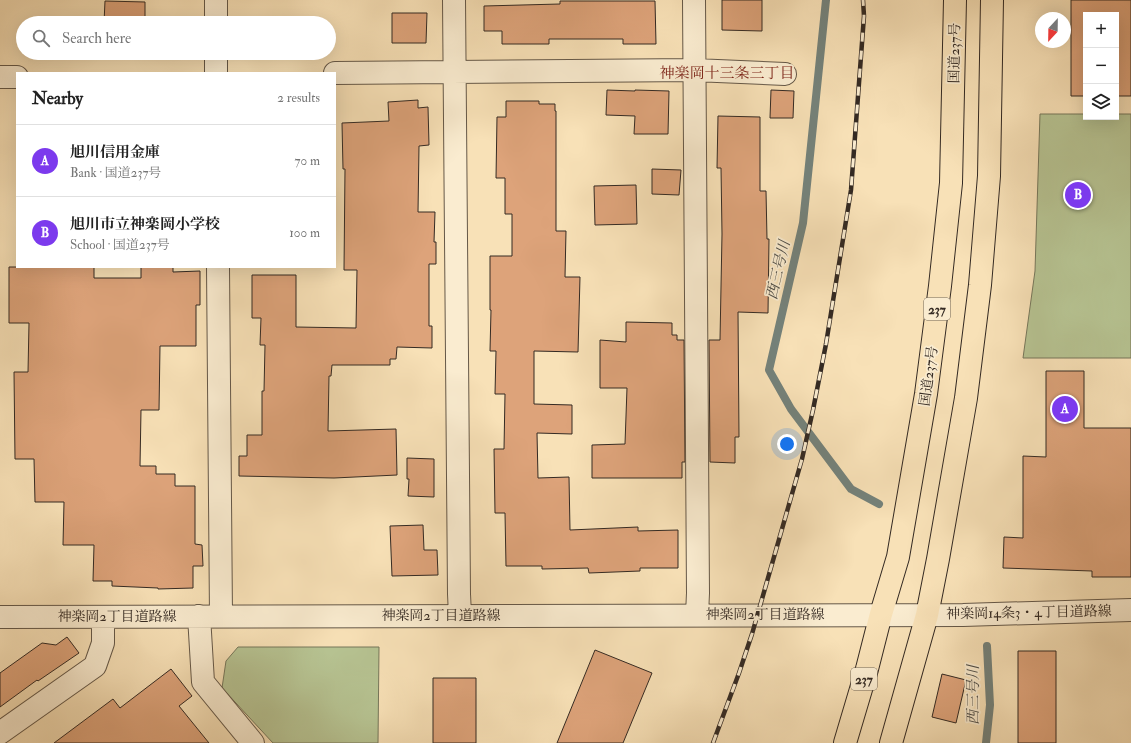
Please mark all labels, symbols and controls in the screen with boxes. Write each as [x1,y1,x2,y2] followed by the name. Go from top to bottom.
[1035,12,1071,48] north arrow
[1083,12,1119,120] map controls
[1083,12,1119,48] button: +
[16,16,336,60] search box
[945,22,964,84] street label: 国道237号
[30,27,52,49] icon: search
[62,29,131,48] text: Search here
[1083,48,1119,84] button: −
[659,64,795,83] district label: 神楽岡十三条三丁目
[1083,84,1119,120] button: layers
[32,88,83,109] text: Nearby
[277,90,320,106] text: 2 results
[70,143,160,162] text: 旭川信用金庫
[41,153,49,169] text: A
[295,153,320,169] text: 70 m
[70,165,161,181] text: Bank · 国道237号
[1065,180,1091,210] pin: B
[70,215,220,234] text: 旭川市立神楽岡小学校
[41,225,49,241] text: B
[289,225,320,241] text: 100 m
[70,237,170,253] text: School · 国道237号
[762,237,795,301] water label: 西三号川
[924,298,950,320] road number: 237
[916,345,941,407] street label: 国道237号
[1052,394,1078,424] pin: A
[777,434,797,454] your location
[946,603,1112,622] street label: 神楽岡14条3・4丁目道路線
[705,606,825,623] street label: 神楽岡2丁目道路線
[381,607,501,624] street label: 神楽岡2丁目道路線
[57,608,177,625] street label: 神楽岡2丁目道路線
[964,663,983,725] water label: 西三号川
[851,668,877,690] road number: 237

